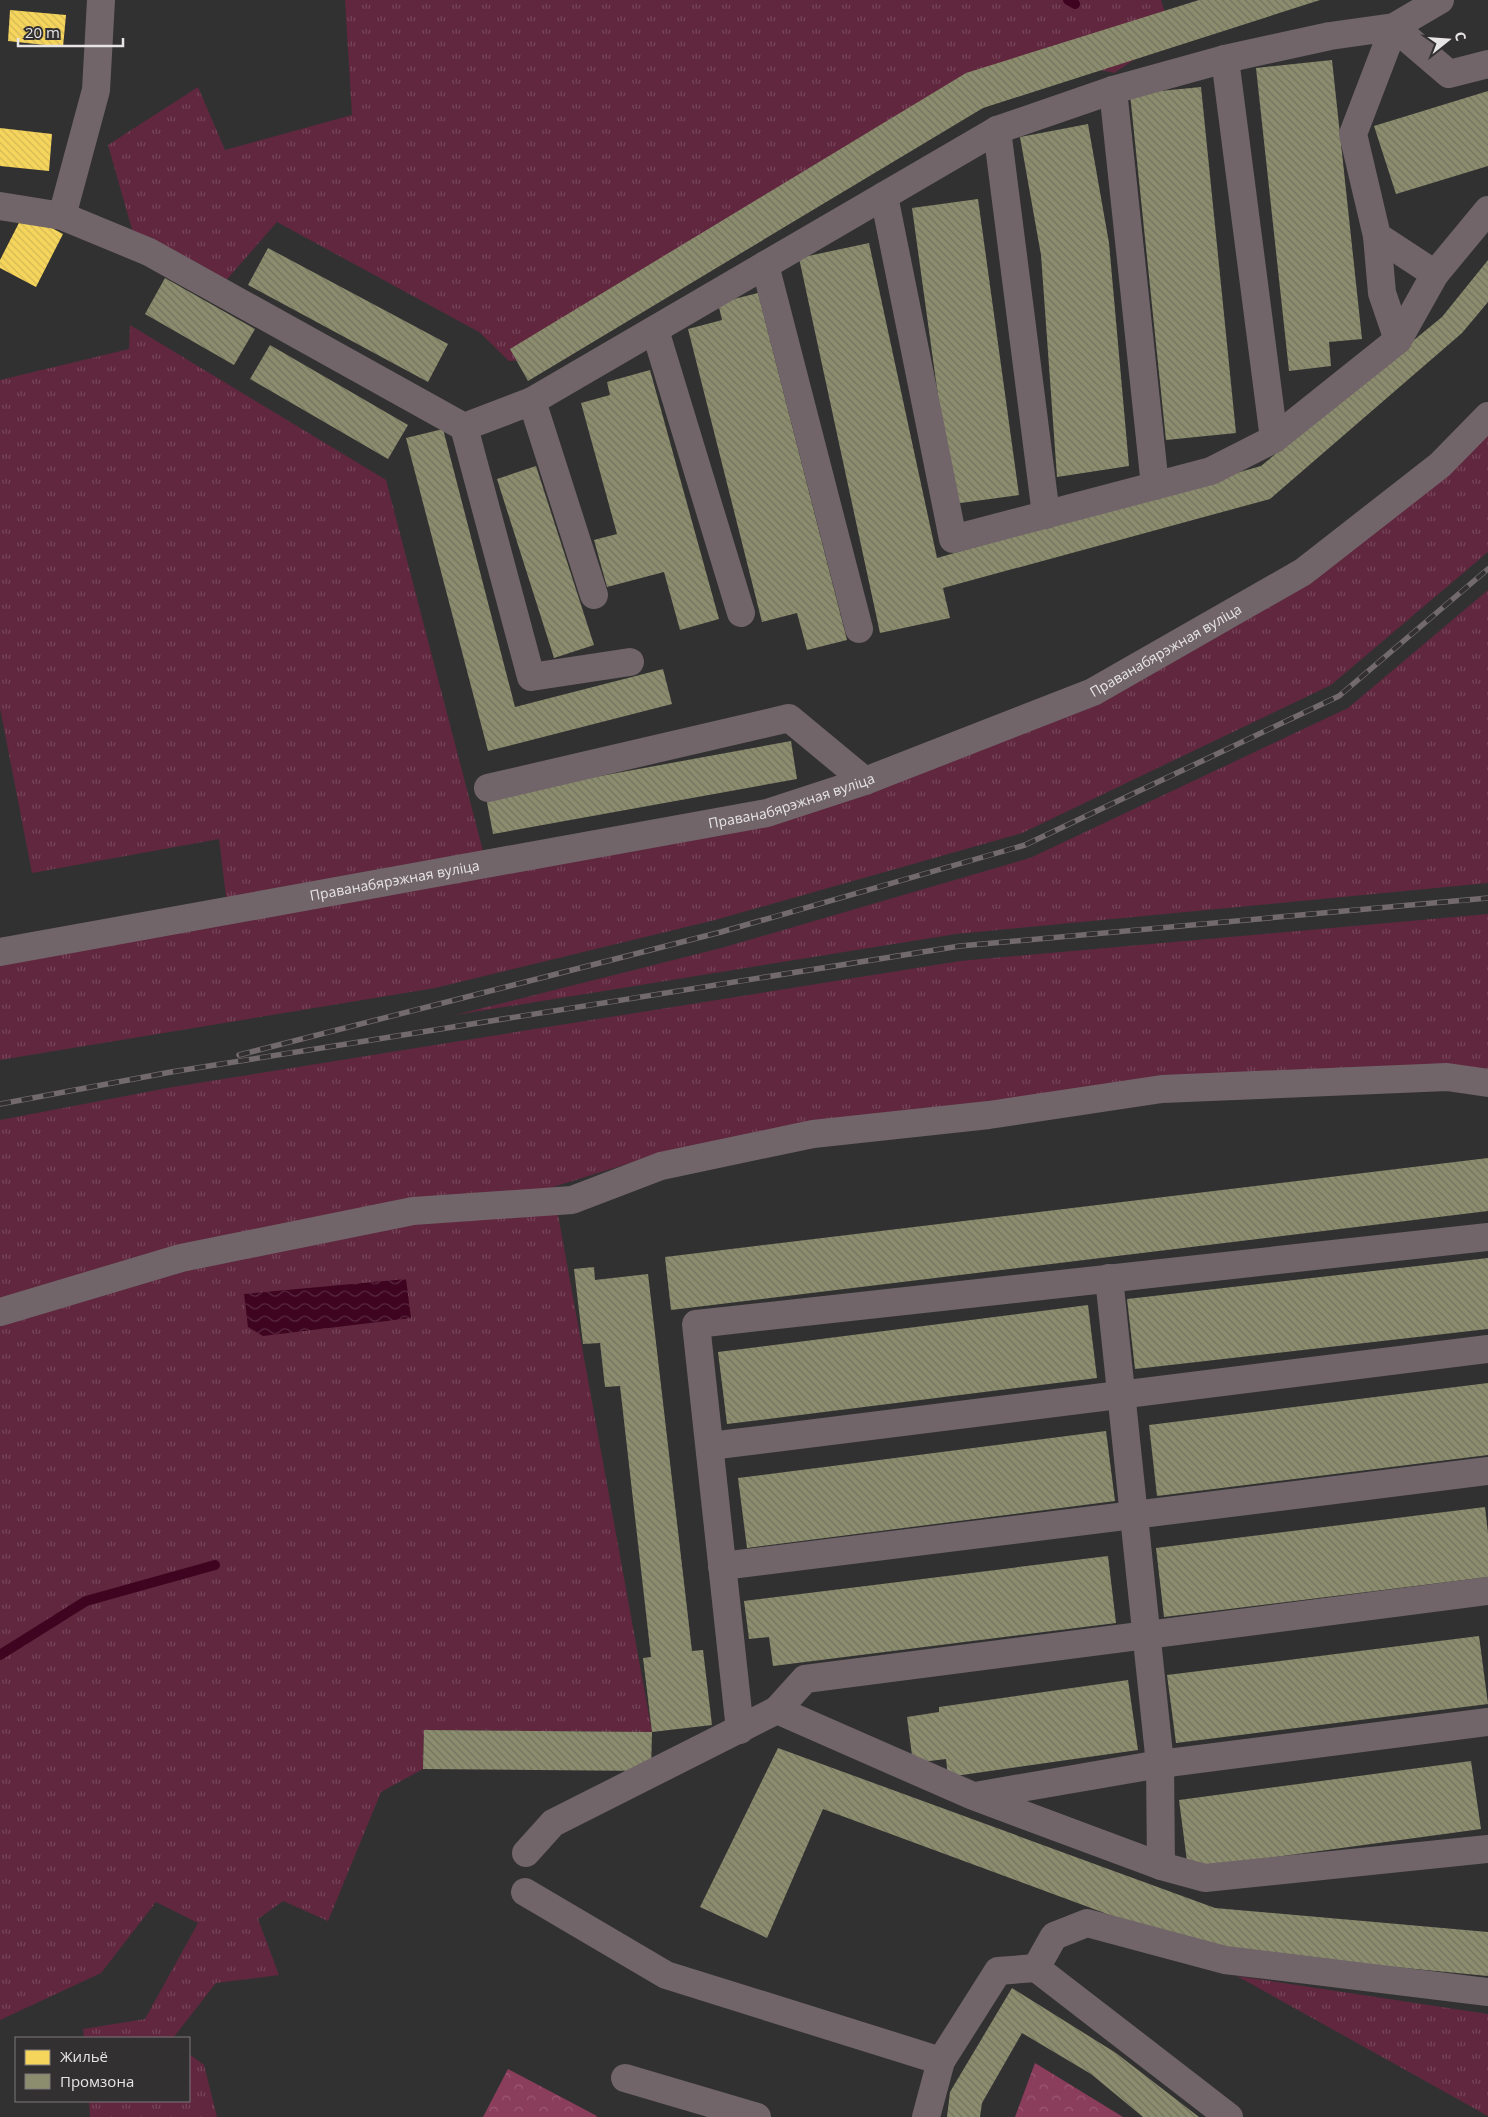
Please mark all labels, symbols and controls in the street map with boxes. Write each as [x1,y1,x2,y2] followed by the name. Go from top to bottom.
[18,15,122,47] scale bar
[1423,15,1473,65] north arrow
[25,22,60,42] text: 20 m
[1451,29,1471,43] text: С
[1086,599,1245,701] street label: Праванабярэжная вуліца
[707,768,877,832] street label: Праванабярэжная вуліца
[308,855,481,905] street label: Праванабярэжная вуліца
[15,2037,190,2102] legend
[60,2046,108,2066] text: Жильё
[60,2071,134,2091] text: Промзона

